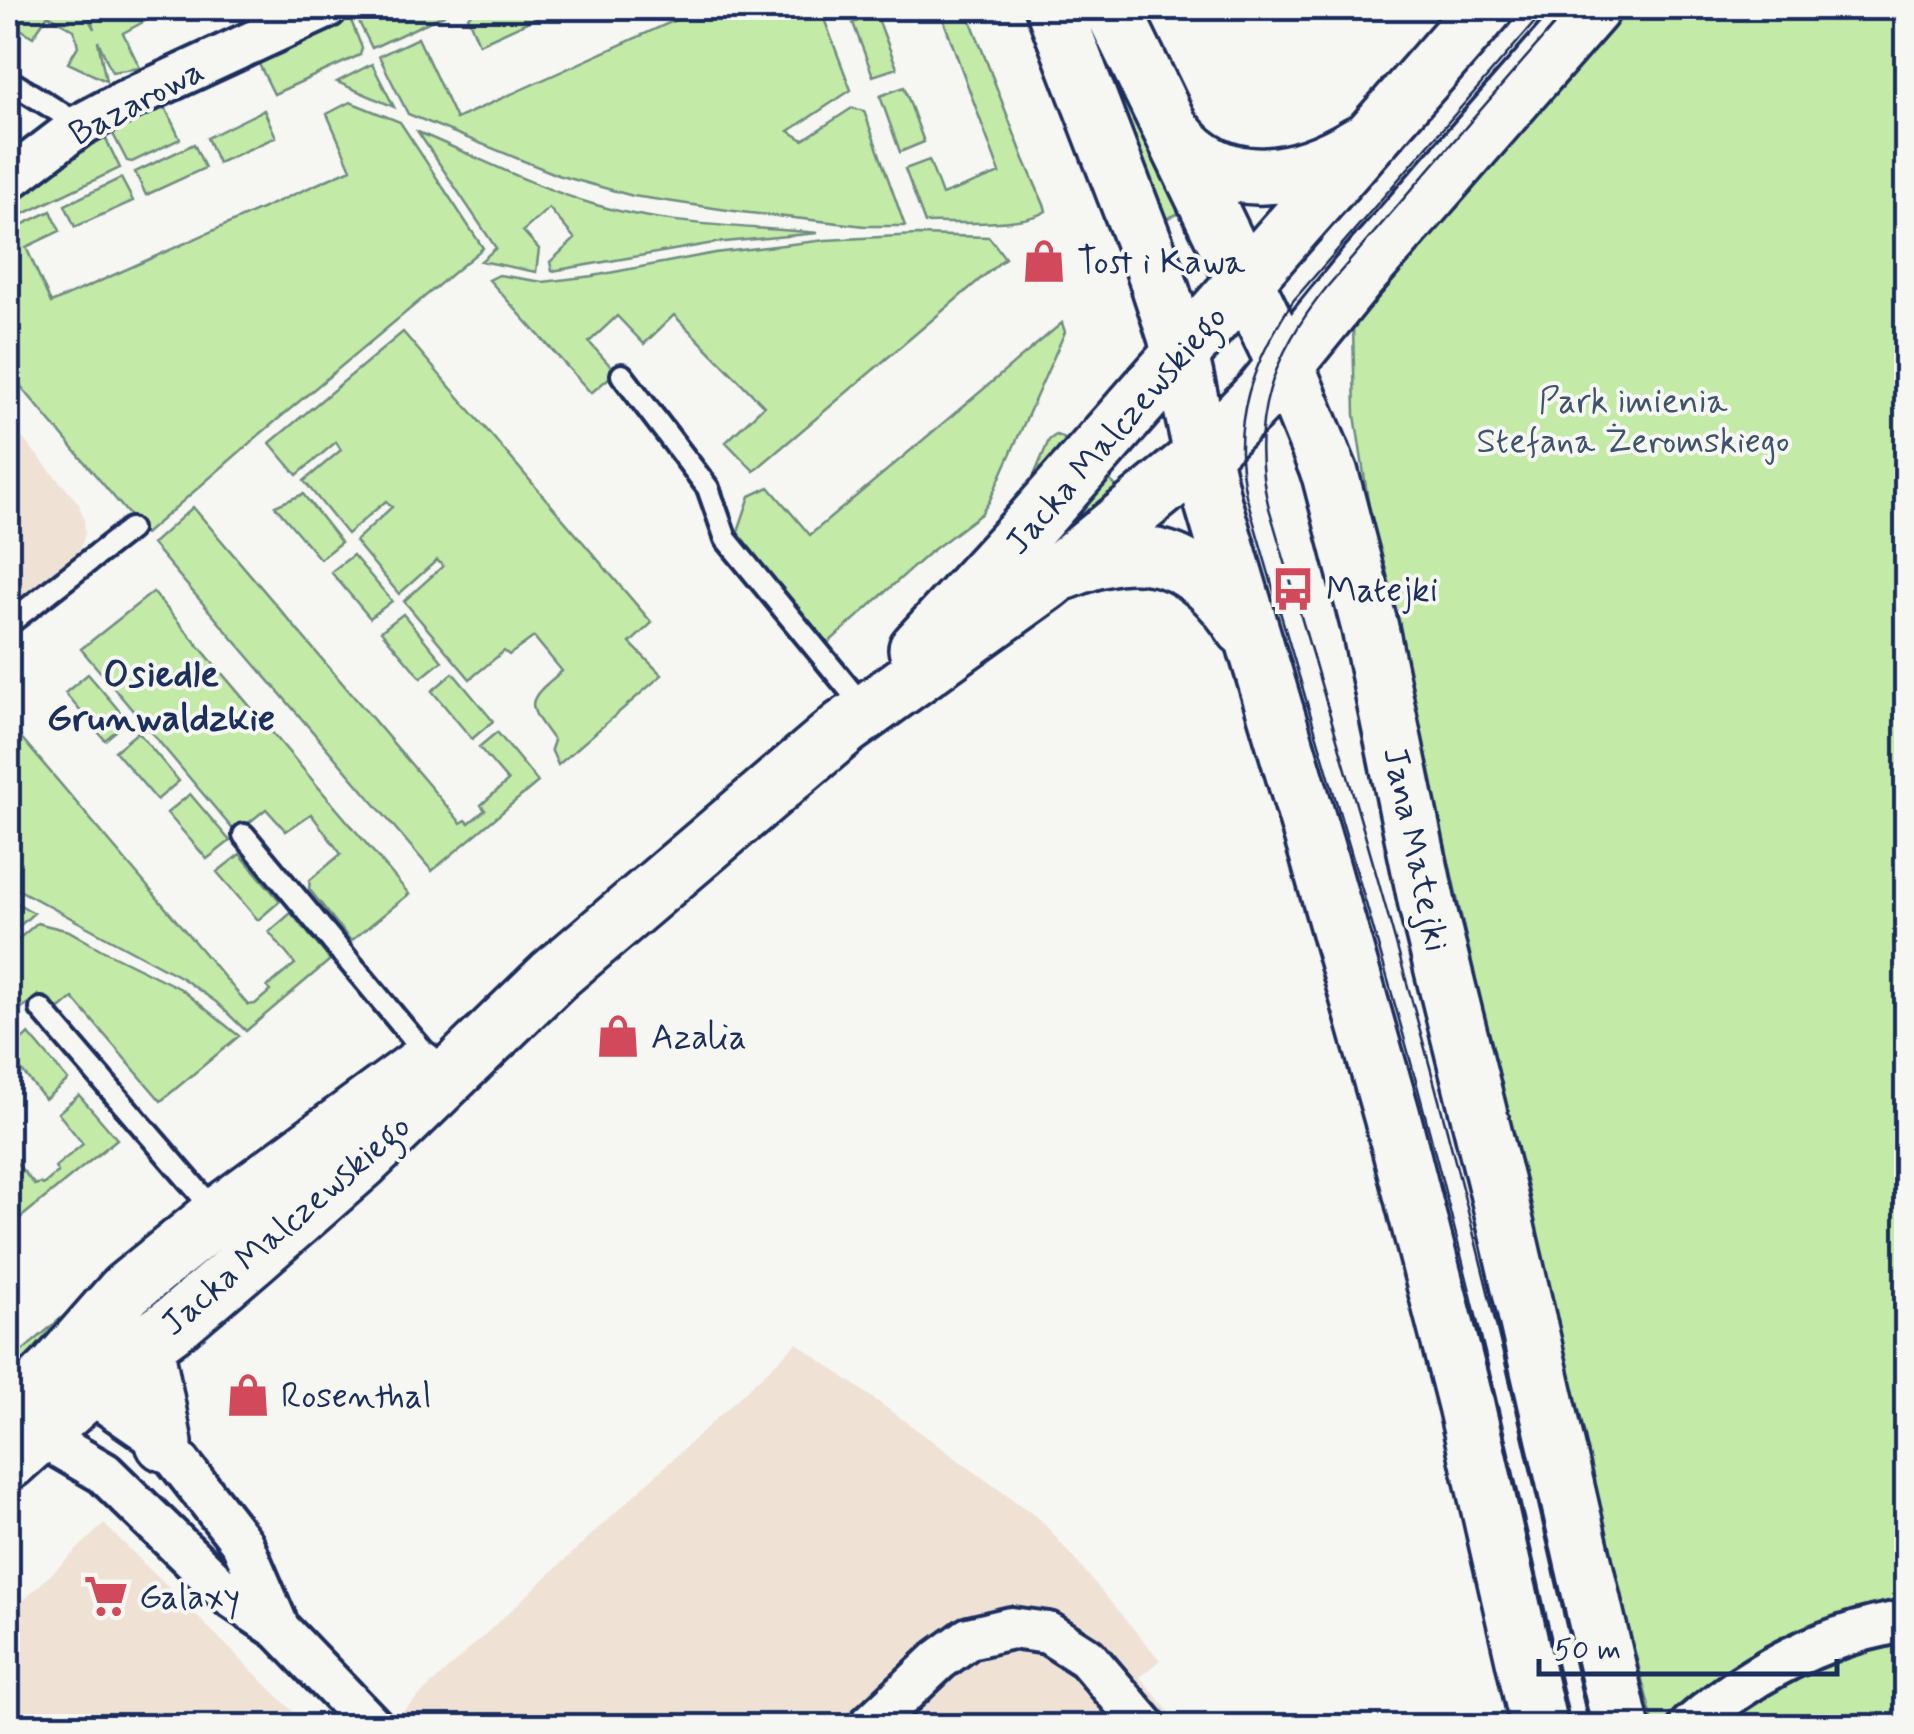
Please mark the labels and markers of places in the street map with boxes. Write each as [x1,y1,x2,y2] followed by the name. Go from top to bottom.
[1020,237,1068,285] shop icon: Tost i Kawa
[1077,240,1246,286] place label: Tost i Kawa
[1269,565,1317,613] bus stop icon: Matejki
[1326,568,1438,614] place label: Matejki
[594,1012,642,1060] shop icon: Azalia
[651,1015,747,1061] place label: Azalia
[224,1371,272,1419] shop icon: Rosenthal
[281,1374,431,1420] place label: Rosenthal
[82,1572,130,1620] supermarket icon: Galaxy
[139,1575,240,1621] place label: Galaxy

